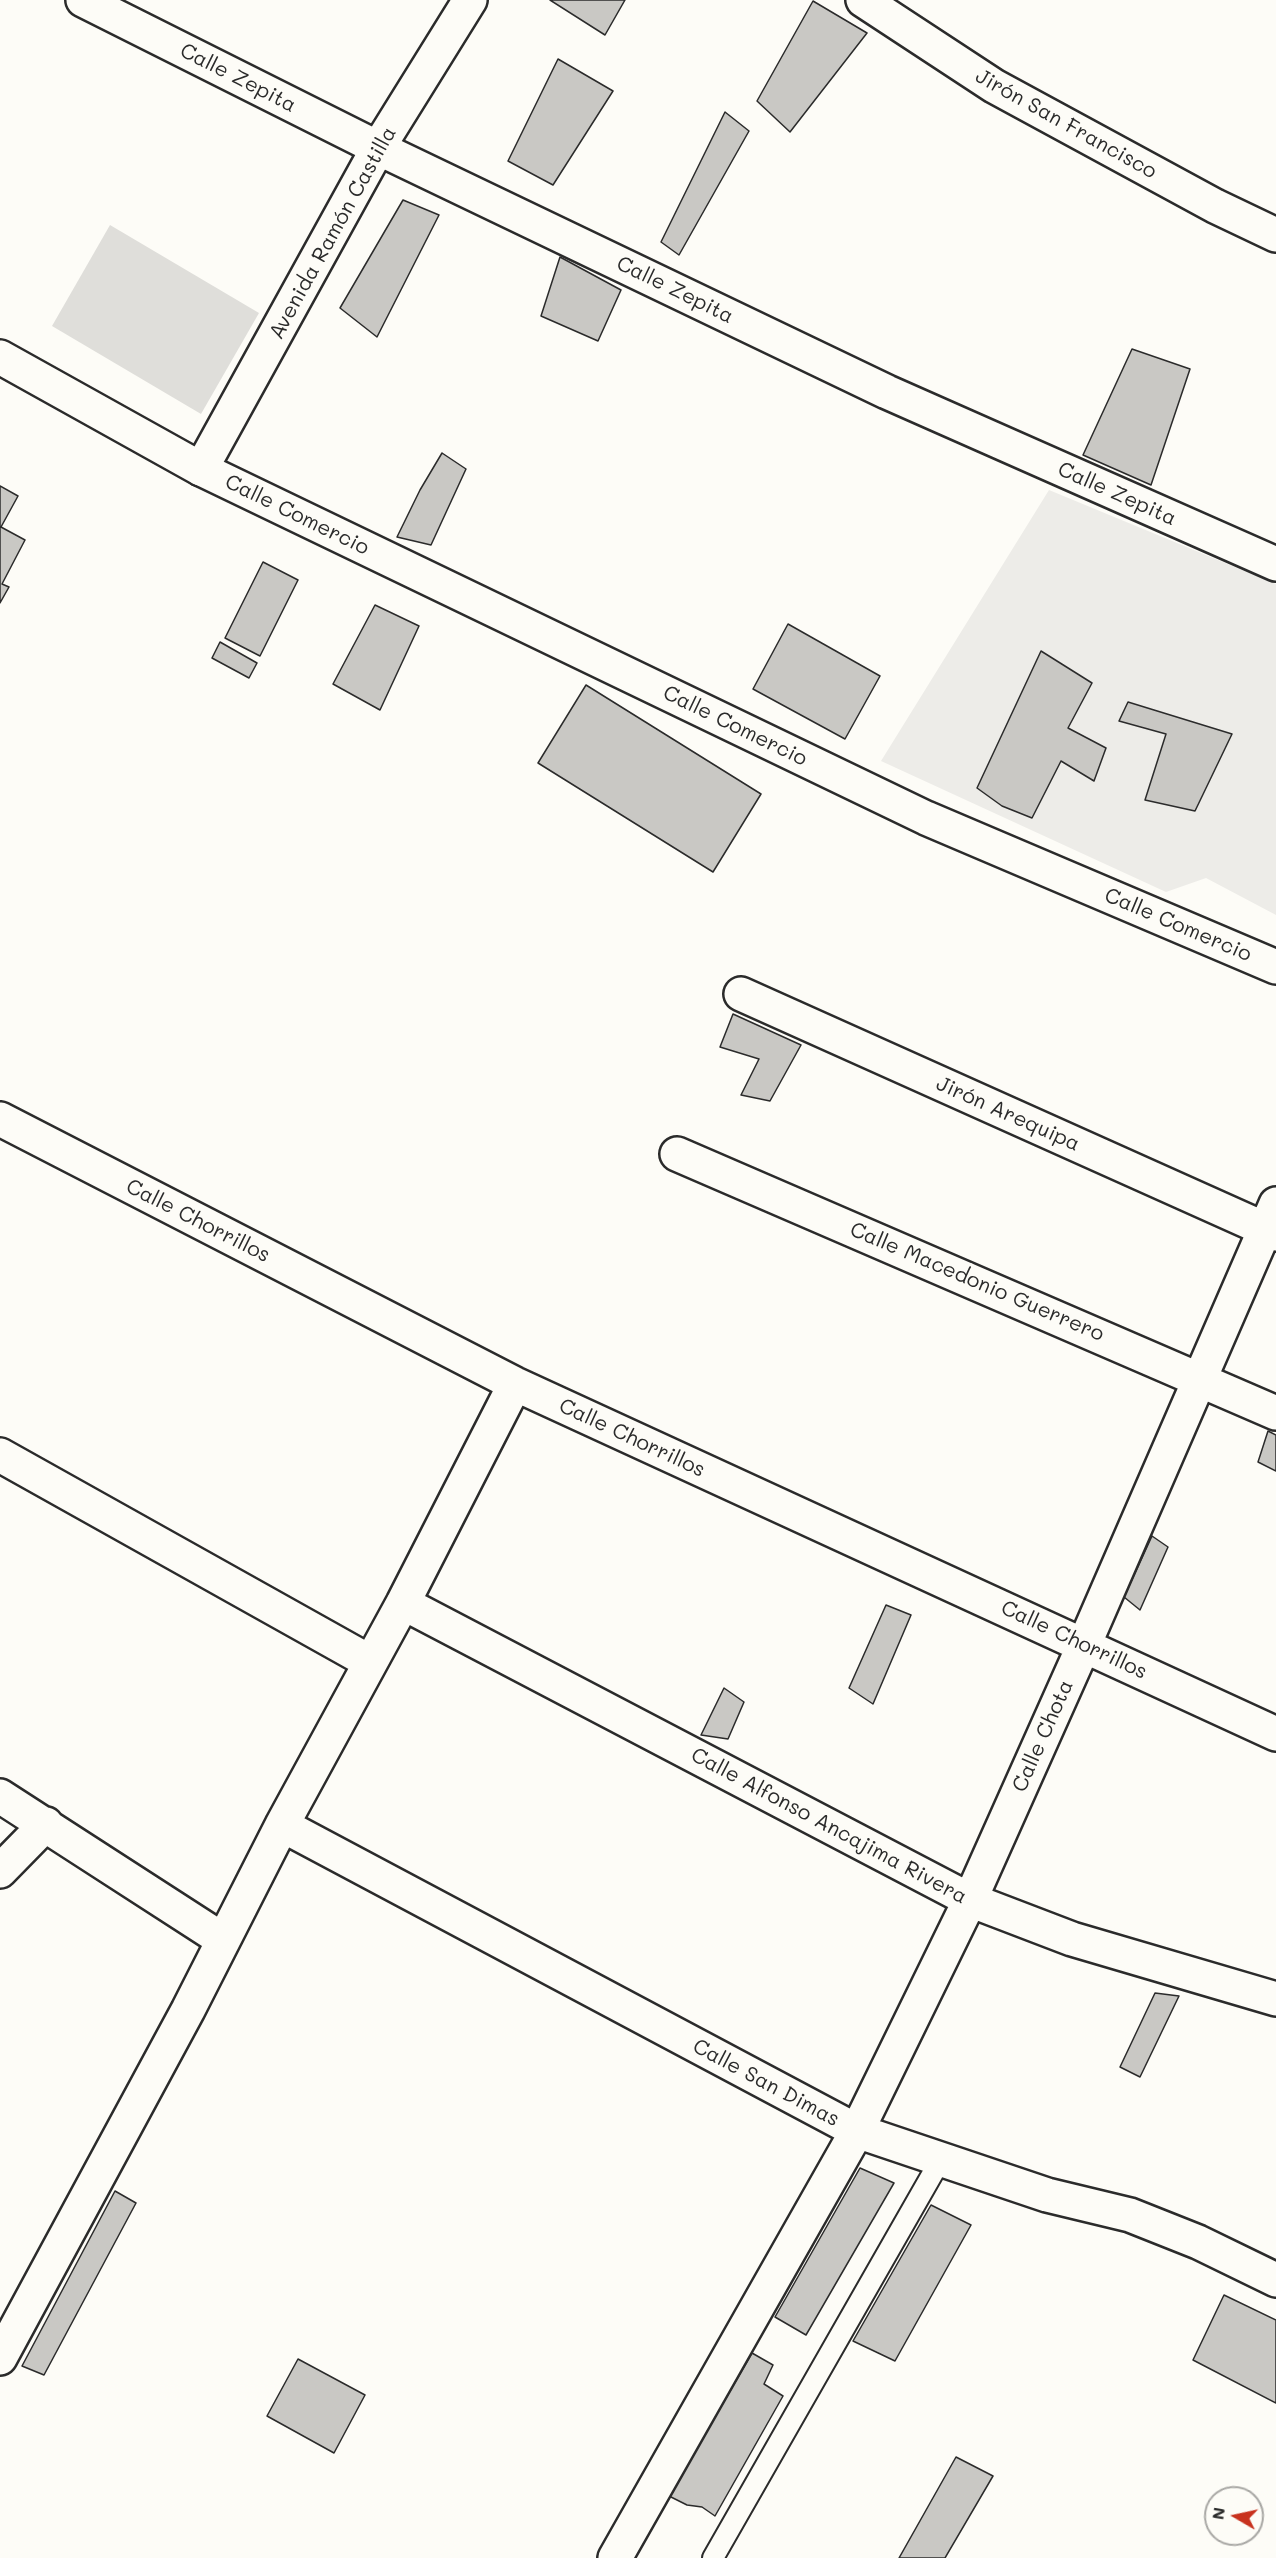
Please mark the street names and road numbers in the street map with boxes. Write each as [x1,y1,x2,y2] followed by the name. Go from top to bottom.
[176,38,300,118] street label: Calle Zepita
[971,64,1161,184] street label: Jirón San Francisco
[264,122,402,344] street label: Avenida Ramón Castilla
[612,251,738,329] street label: Calle Zepita
[1054,457,1180,531] street label: Calle Zepita
[221,469,373,561] street label: Calle Comercio
[659,680,811,772] street label: Calle Comercio
[1101,883,1255,967] street label: Calle Comercio
[932,1071,1084,1157] street label: Jirón Arequipa
[122,1174,274,1268] street label: Calle Chorrillos
[846,1217,1108,1347] street label: Calle Macedonio Guerrero
[555,1393,709,1483] street label: Calle Chorrillos
[997,1595,1151,1685] street label: Calle Chorrillos
[1007,1676,1079,1796] street label: Calle Chota
[687,1742,971,1910] street label: Calle Alfonso Ancajima Rivera
[688,2034,844,2132] street label: Calle San Dimas

